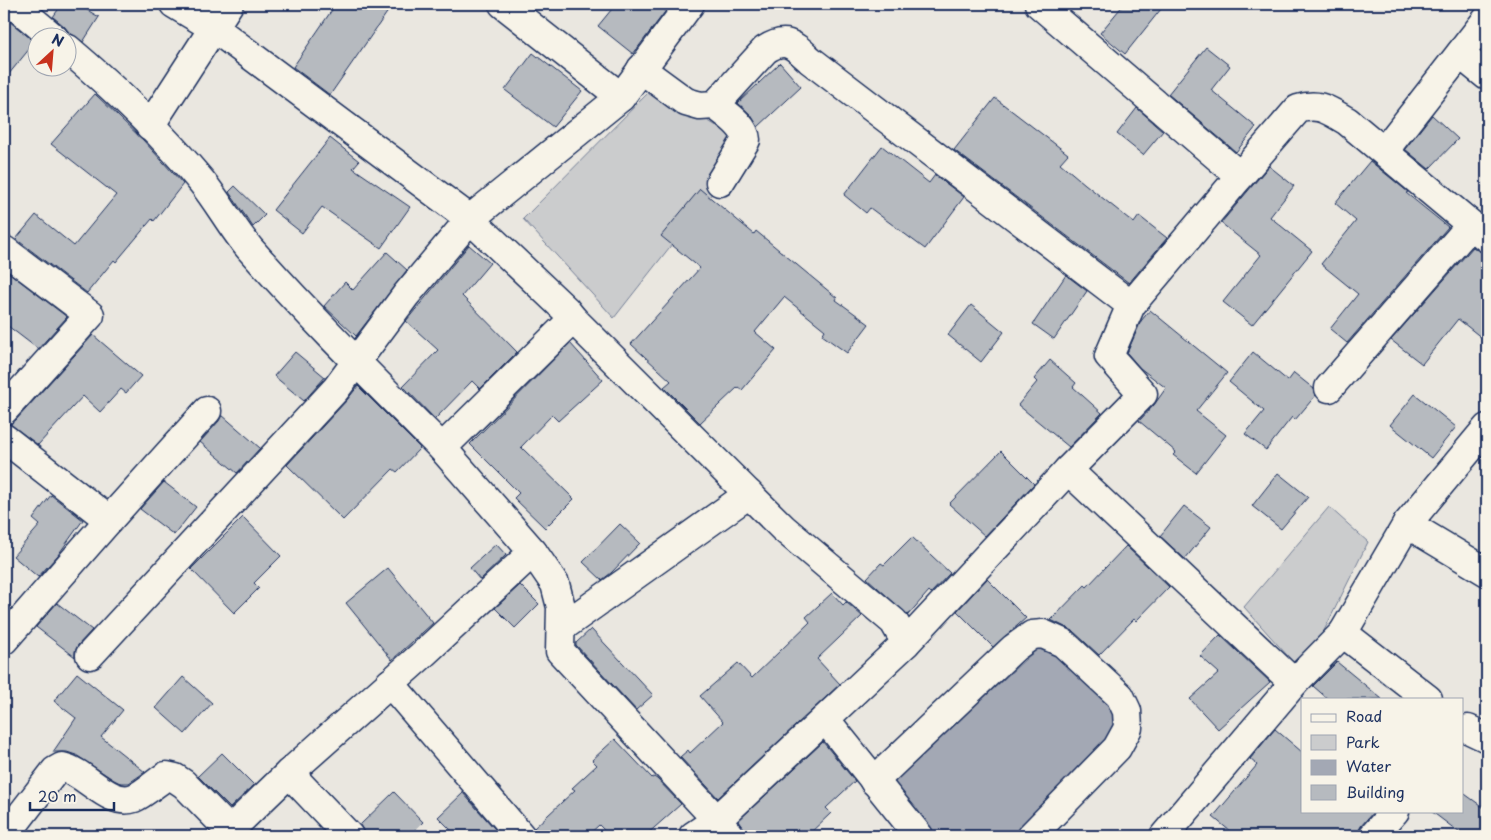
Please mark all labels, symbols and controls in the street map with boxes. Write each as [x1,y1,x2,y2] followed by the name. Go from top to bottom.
[28,28,78,78] north arrow
[48,28,68,52] text: N
[1301,698,1464,812] legend
[1346,704,1382,727] text: Road
[1346,730,1380,753] text: Park
[1346,754,1391,777] text: Water
[30,780,114,812] scale bar
[1346,780,1405,803] text: Building
[38,784,77,807] text: 20 m

